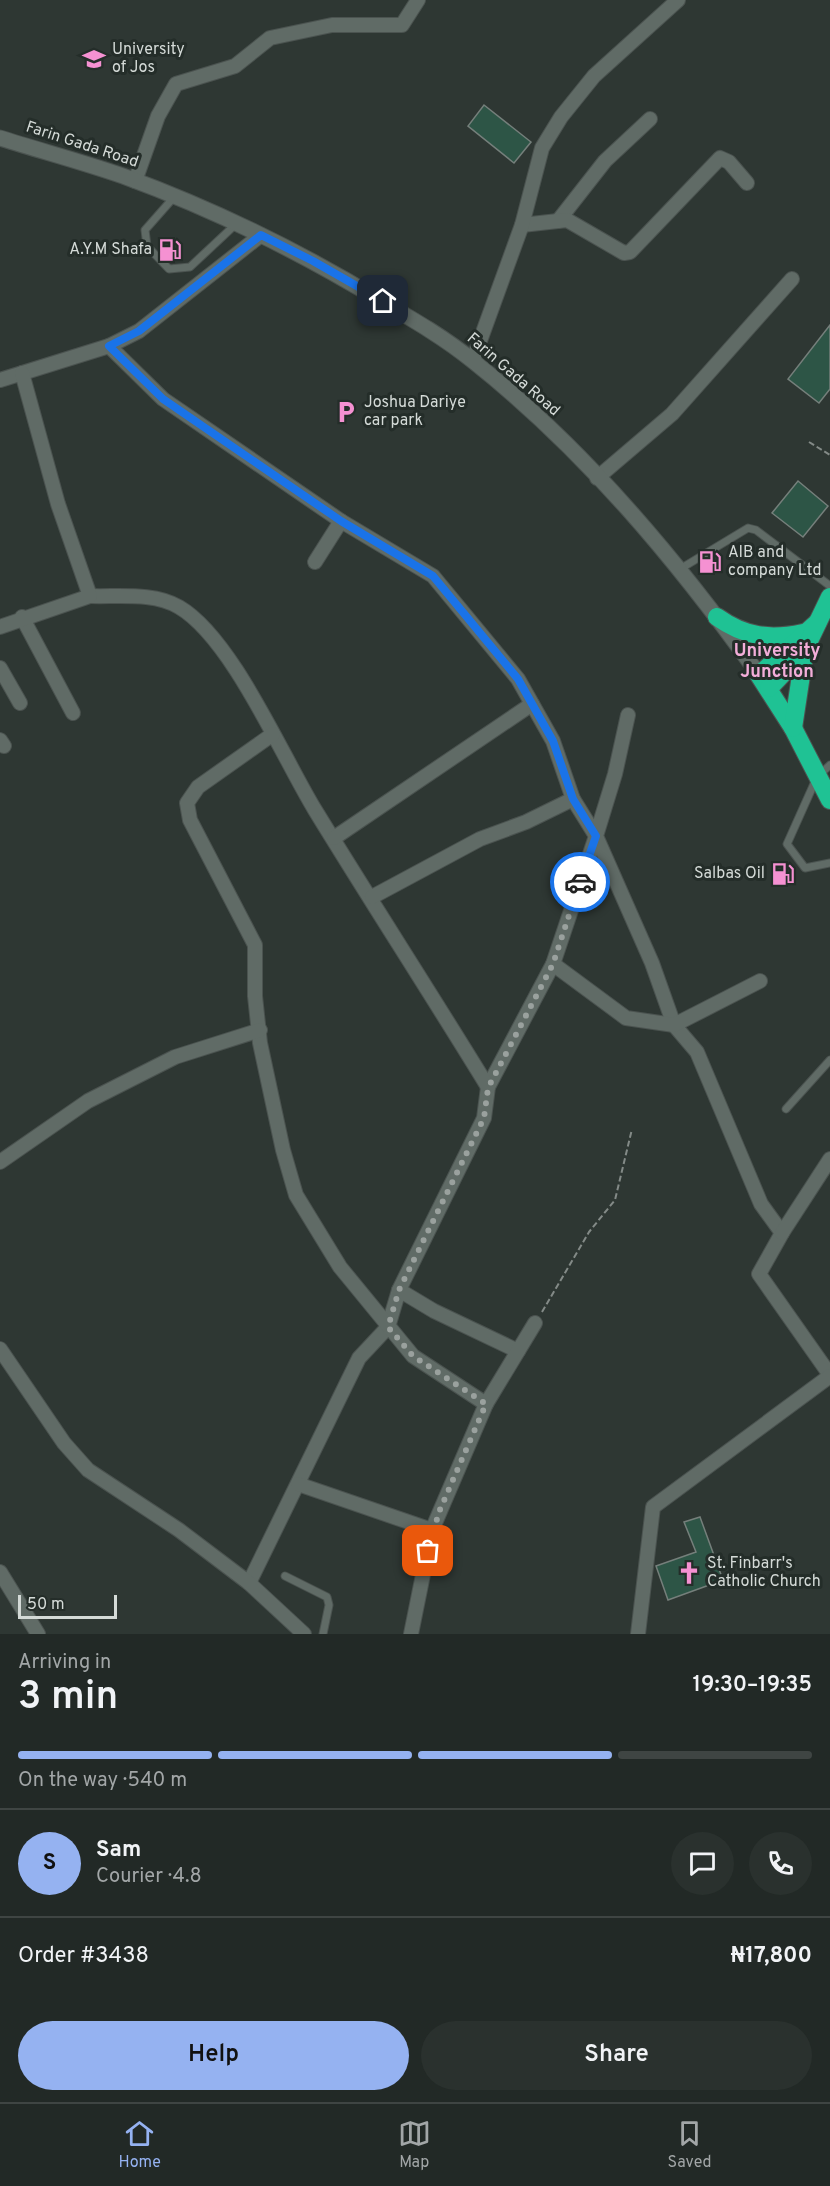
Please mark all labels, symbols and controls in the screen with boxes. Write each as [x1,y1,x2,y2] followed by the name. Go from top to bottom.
[112,40,185,78] place label: University of Jos
[81,46,107,72] school or university icon: University of Jos
[23,117,141,173] street label: Farin Gada Road
[157,237,183,263] fuel station icon: A.Y.M Shafa
[69,240,152,260] place label: A.Y.M Shafa
[357,275,408,326] pin
[366,284,399,317] icon: home
[462,329,564,421] street label: Farin Gada Road
[364,393,466,431] place label: Joshua Dariye car park
[333,399,359,425] parking icon: Joshua Dariye car park
[728,543,822,581] place label: AIB and company Ltd
[697,549,723,575] fuel station icon: AIB and company Ltd
[734,640,820,684] district label: University Junction
[550,852,610,912] courier
[770,861,796,887] fuel station icon: Salbas Oil
[694,864,765,884] place label: Salbas Oil
[564,866,597,899] icon: car
[402,1525,453,1576] pin
[411,1534,444,1567] icon: bag
[707,1554,821,1592] place label: St. Finbarr's Catholic Church
[676,1560,702,1586] church icon: St. Finbarr's Catholic Church
[18,1592,117,1620] scale bar
[27,1595,65,1615] text: 50 m
[18,1650,111,1676] text: Arriving in
[693,1672,812,1699] text: 19:30–19:35
[18,1674,118,1723] text: 3 min
[18,1768,187,1794] text: On the way · 540 m
[671,1832,734,1895] button: chat
[749,1832,812,1895] button: phone
[96,1837,141,1864] text: Sam
[43,1850,56,1877] text: S
[96,1864,202,1890] text: Courier · 4.8
[18,1943,149,1970] text: Order #3438
[731,1943,812,1970] text: ₦17,800
[18,2021,409,2090] button: Help
[421,2021,812,2090] button: Share
[118,2117,161,2173] tab: Home
[398,2117,431,2173] tab: Map
[668,2117,712,2173] tab: Saved

